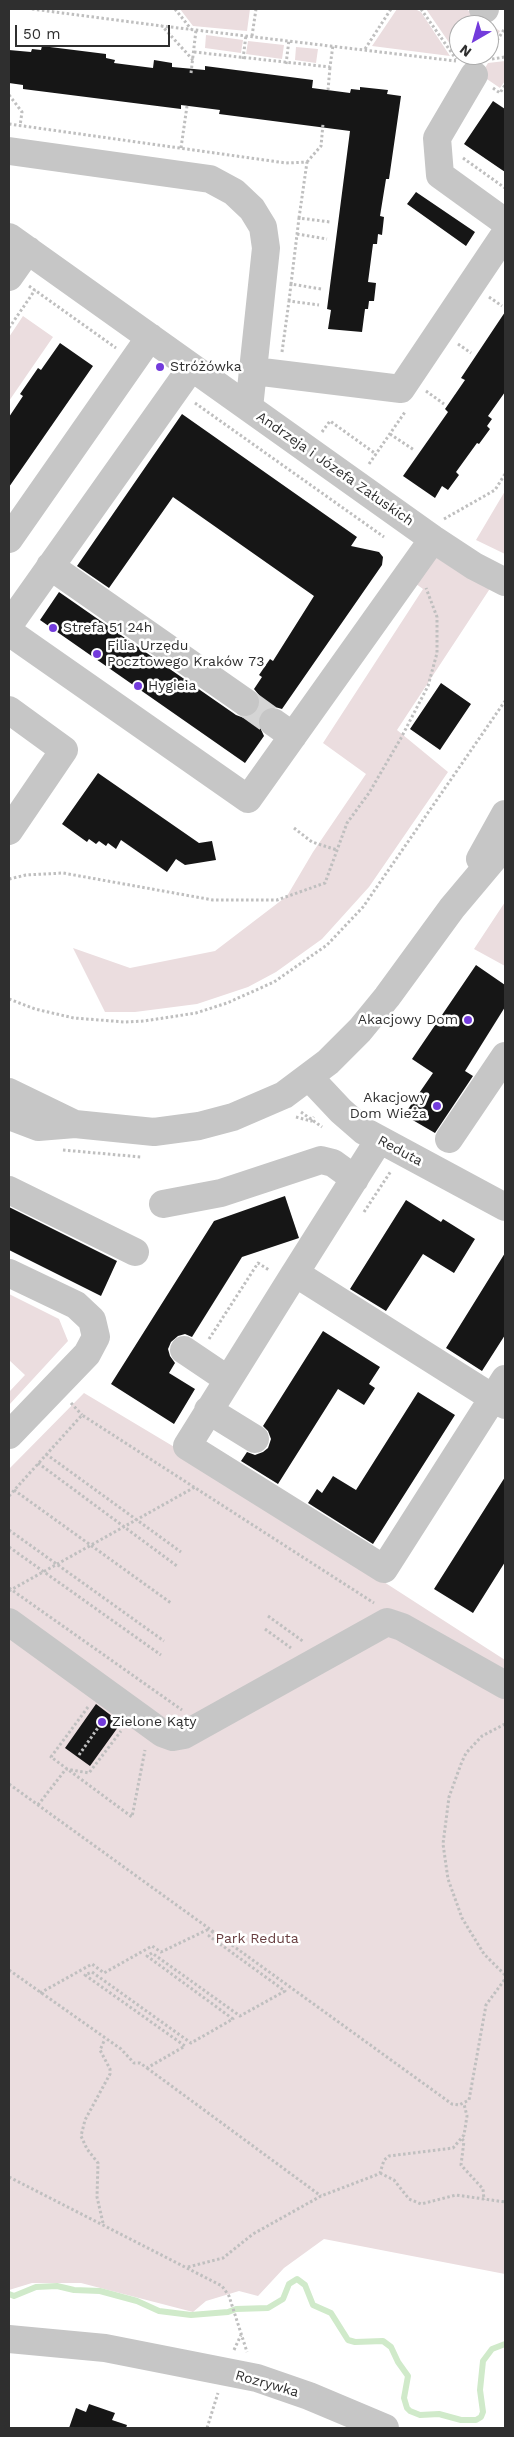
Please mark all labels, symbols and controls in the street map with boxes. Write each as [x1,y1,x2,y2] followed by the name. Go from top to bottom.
[18,15,172,47] scale bar
[449,15,499,65] north arrow
[23,25,60,43] text: 50 m
[456,42,474,61] text: N
[170,359,242,375] place label: Stróżówka
[154,361,166,373] marker: Stróżówka
[253,408,417,530] street label: Andrzeja i Józefa Załuskich
[63,620,152,636] place label: Strefa 51 24h
[47,622,59,634] marker: Strefa 51 24h
[107,638,264,670] place label: Filia Urzędu Pocztowego Kraków 73
[91,648,103,660] marker: Filia Urzędu Pocztowego Kraków 73
[148,678,196,694] place label: Hygieia
[132,680,144,692] marker: Hygieia
[358,1012,458,1028] place label: Akacjowy Dom
[462,1014,474,1026] marker: Akacjowy Dom
[350,1090,427,1122] place label: Akacjowy Dom Wieża
[431,1100,443,1112] marker: Akacjowy Dom Wieża
[375,1132,425,1170] street label: Reduta
[112,1714,197,1730] place label: Zielone Kąty
[96,1716,108,1728] marker: Zielone Kąty
[215,1931,299,1947] park label: Park Reduta
[233,2367,301,2401] street label: Rozrywka

